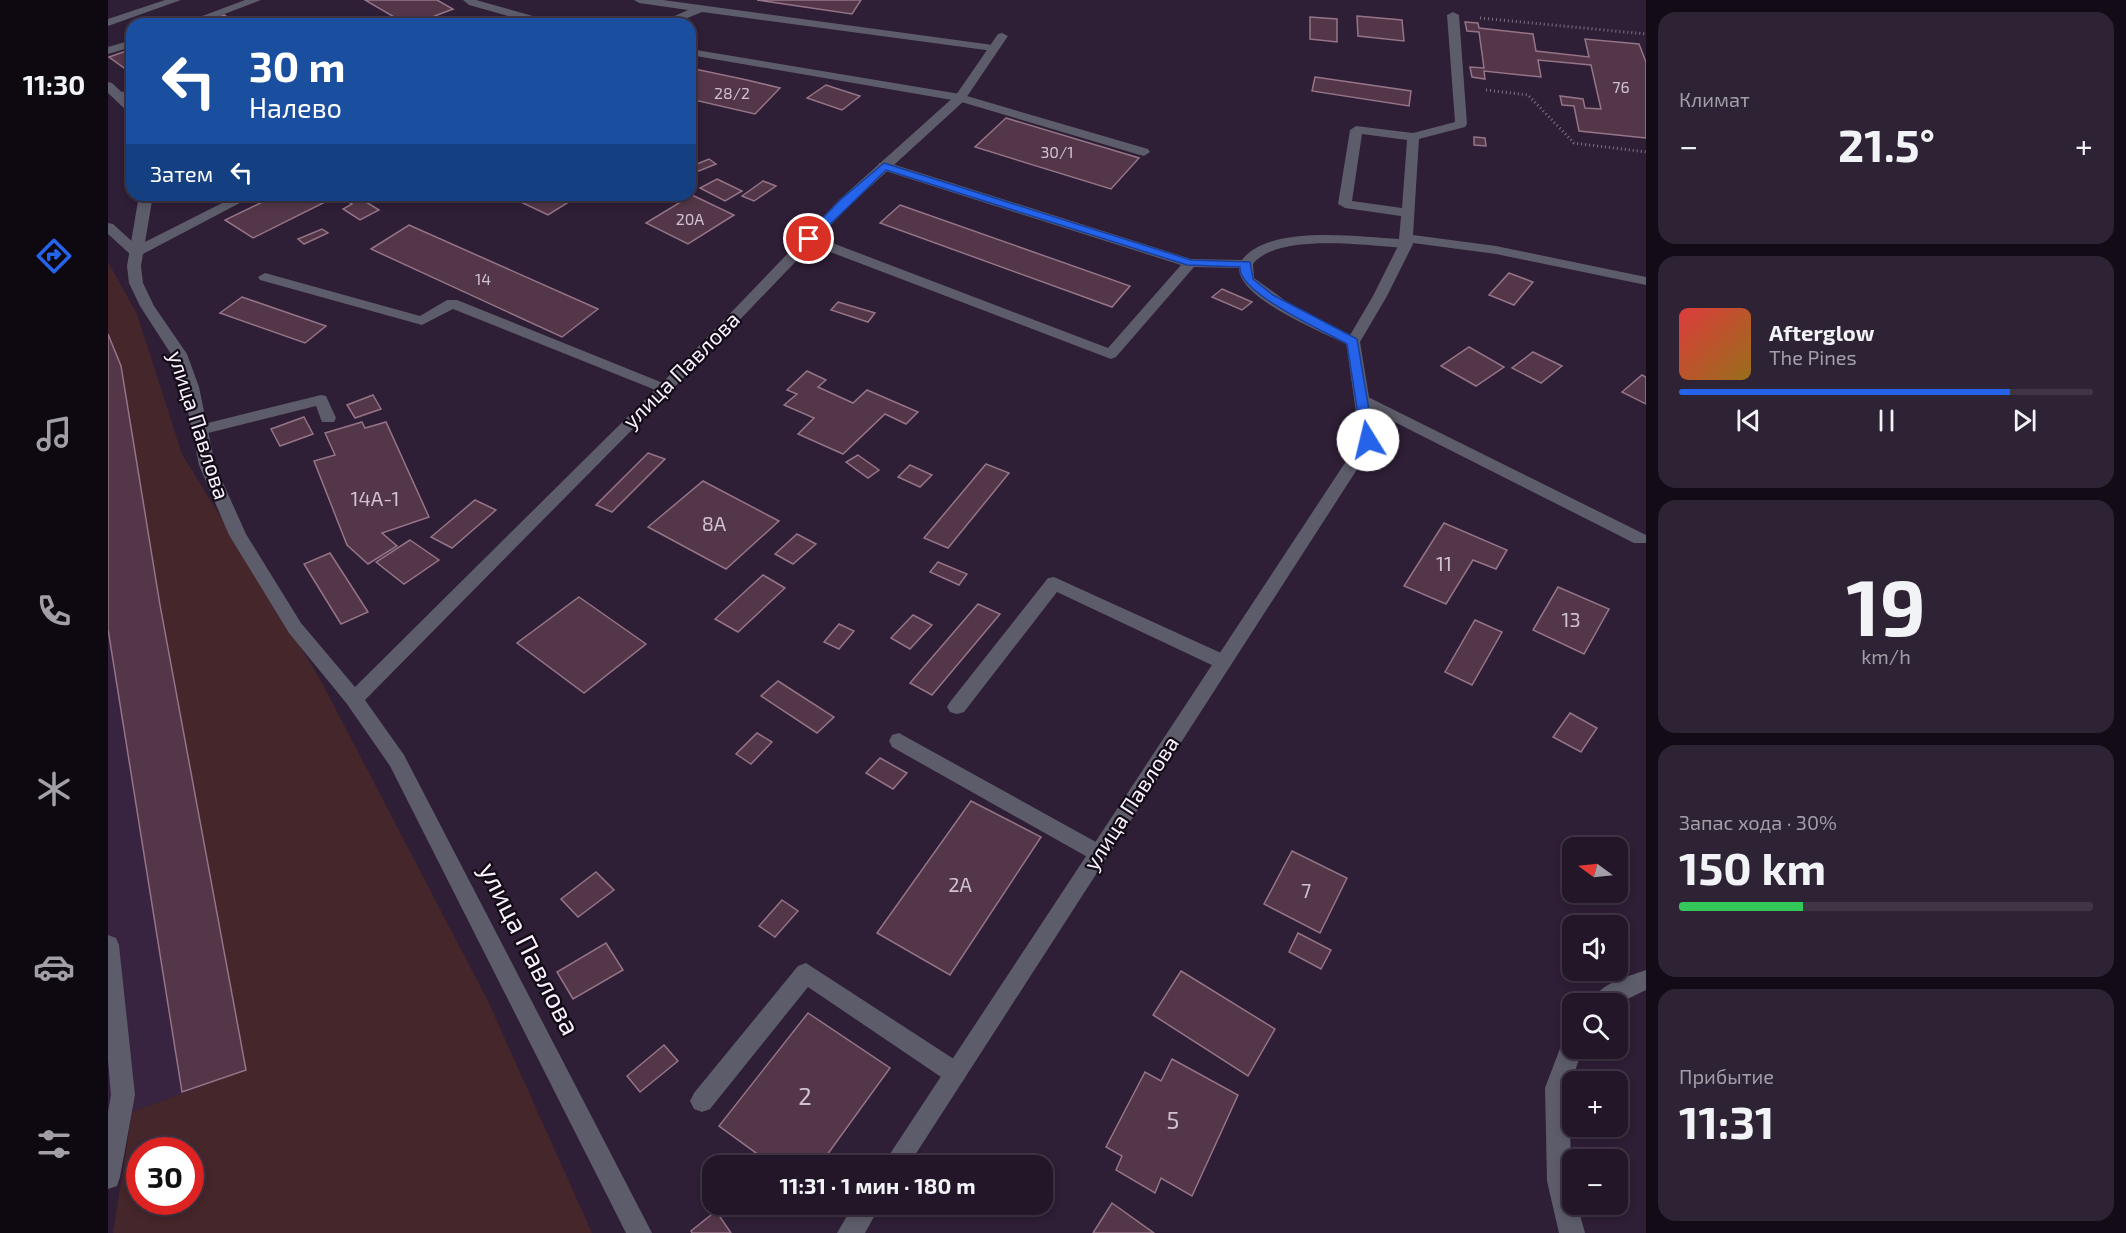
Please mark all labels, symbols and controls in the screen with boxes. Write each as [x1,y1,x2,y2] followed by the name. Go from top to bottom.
[249,40,345,90] text: 30 m
[150,42,228,120] icon: left
[23,68,85,100] text: 11:30
[1612,77,1630,96] house number: 76
[714,83,750,102] house number: 28/2
[1679,87,1750,111] text: Климат
[249,91,342,123] text: Налево
[1838,117,1935,171] text: 21.5°
[1679,125,1698,165] text: −
[2075,125,2093,165] text: +
[1040,142,1074,161] house number: 30/1
[225,156,258,189] icon: left
[150,160,213,186] text: Затем
[676,209,704,228] house number: 20А
[783,213,834,264] pin
[792,222,825,255] icon: arrive
[33,235,75,277] icon: directions
[475,269,491,288] house number: 14
[616,305,745,434] street label: улица Павлова
[1769,319,1874,345] text: Afterglow
[1769,345,1857,369] text: The Pines
[163,347,236,503] street label: улица Павлова
[1732,404,1765,437] icon: previous
[1870,404,1903,437] icon: pause
[2008,404,2041,437] icon: next
[1336,408,1400,472] position arrow
[33,413,75,455] icon: music
[351,486,400,510] house number: 14А-1
[702,511,727,535] house number: 8А
[1436,551,1452,575] house number: 11
[1846,558,1926,652] text: 19
[33,590,75,632] icon: phone
[1561,607,1581,631] house number: 13
[1861,644,1911,668] text: km/h
[1077,731,1184,875] street label: улица Павлова
[33,768,75,810] icon: climate
[1679,810,1837,834] text: Запас хода · 30%
[1562,837,1628,903] north arrow
[1562,837,1628,1215] map controls
[1679,840,1826,894] text: 150 km
[473,856,588,1040] street label: улица Павлова
[948,872,972,896] house number: 2А
[1301,878,1311,902] house number: 7
[1562,915,1628,981] button: sound
[33,946,75,988] icon: car
[1562,993,1628,1059] button: search
[1679,1064,1774,1088] text: Прибытие
[1562,1071,1628,1137] button: +
[798,1081,812,1110] house number: 2
[1679,1094,1774,1148] text: 11:31
[1167,1105,1179,1134] house number: 5
[33,1123,75,1165] icon: filters
[126,1137,204,1215] speed limit sign: 30
[1562,1149,1628,1215] button: −
[779,1172,976,1198] text: 11:31 · 1 мин · 180 m

